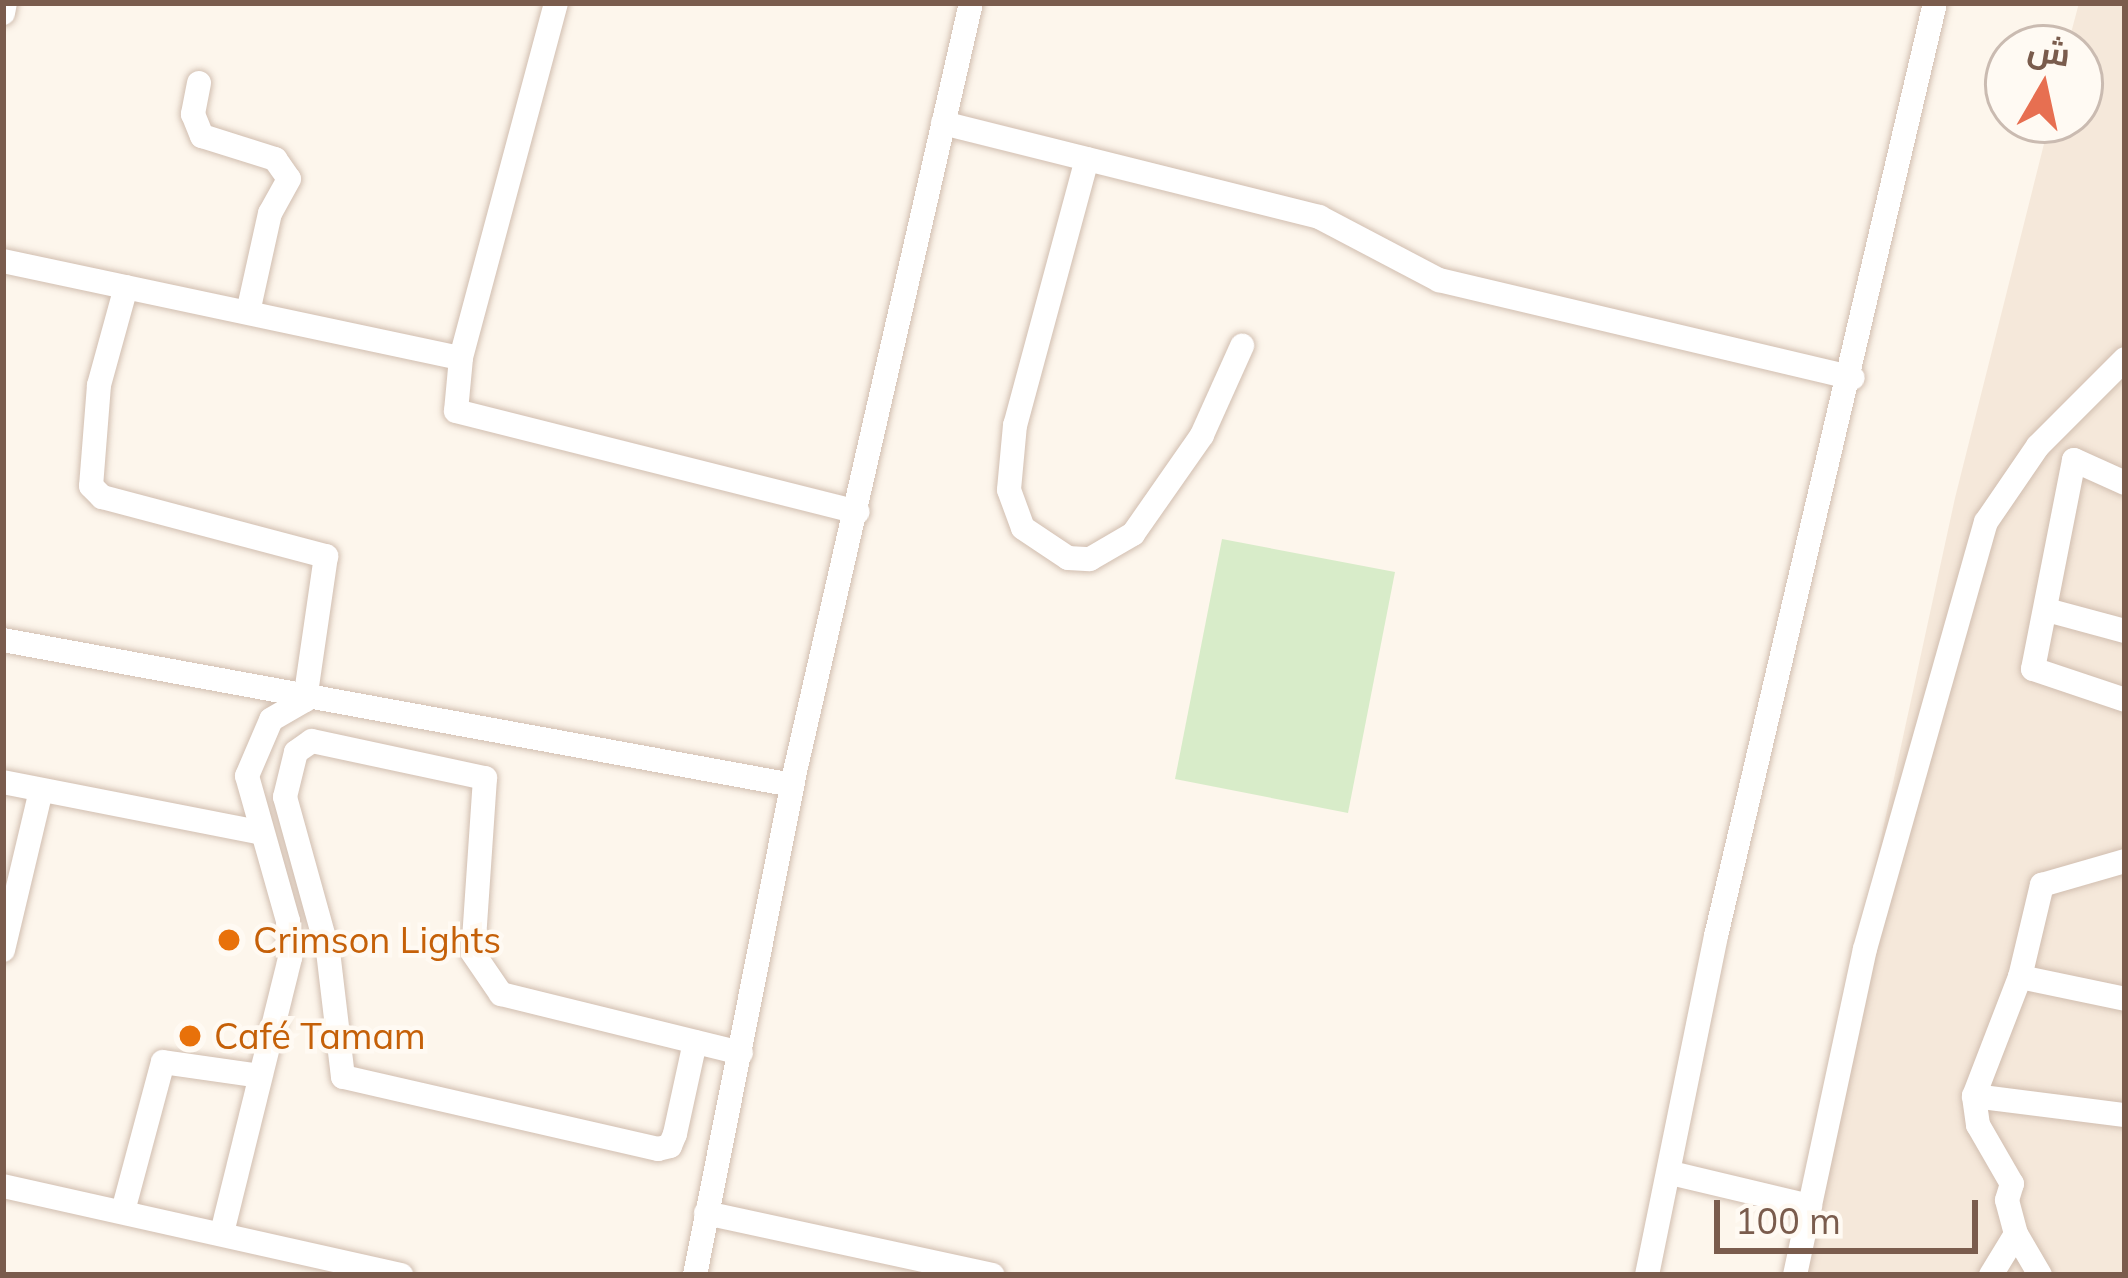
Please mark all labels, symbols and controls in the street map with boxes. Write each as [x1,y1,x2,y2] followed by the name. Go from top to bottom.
[1984,24,2104,144] north arrow
[2025,27,2073,74] text: ش
[253,918,501,962] place label: Crimson Lights
[216,927,242,953] marker: Crimson Lights
[214,1014,426,1058] place label: Café Tamam
[177,1023,203,1049] marker: Café Tamam
[1720,1176,1984,1250] scale bar
[1735,1198,1841,1243] text: 100 m

